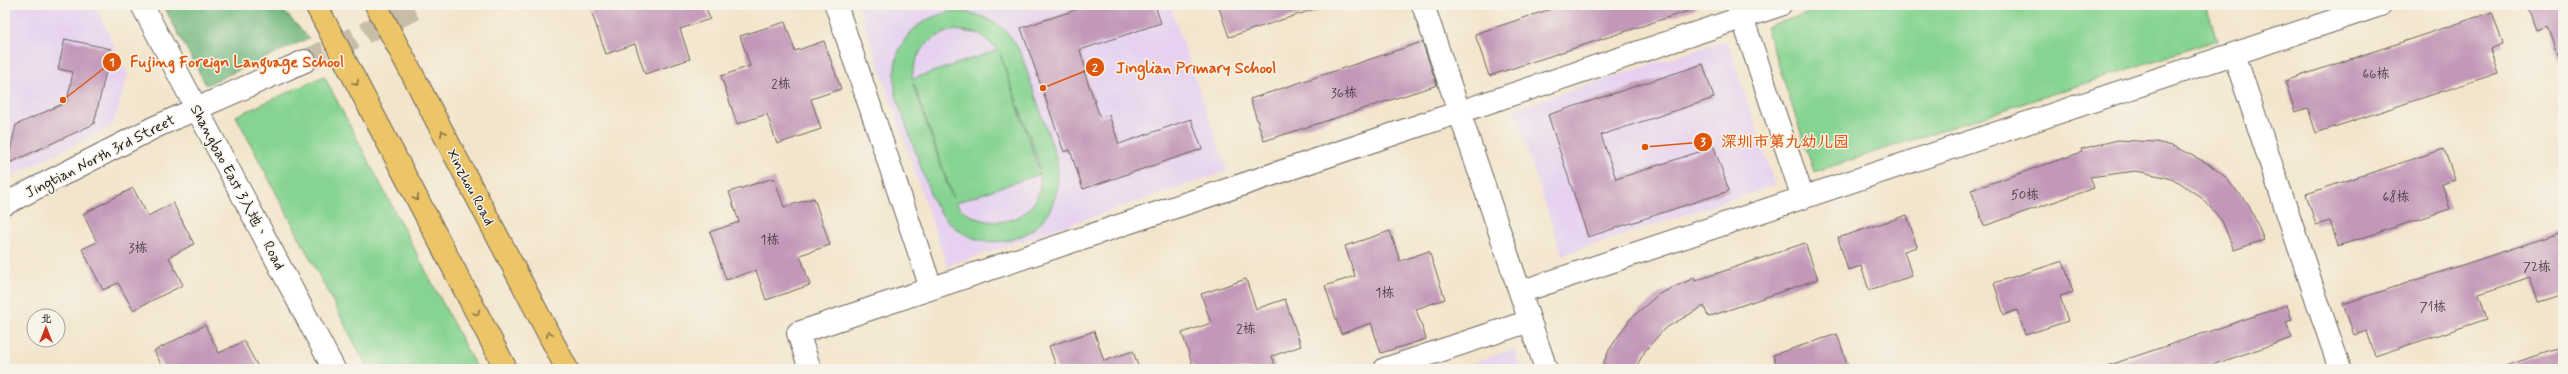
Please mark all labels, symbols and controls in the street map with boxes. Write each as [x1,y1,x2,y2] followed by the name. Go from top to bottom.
[102,48,351,76] callout: Fujing Foreign Language School
[130,52,344,75] text: Fujing Foreign Language School
[1085,53,1287,81] callout: Jinglian Primary School
[109,55,115,71] text: 1
[1116,58,1276,81] text: Jinglian Primary School
[1092,61,1098,77] text: 2
[2363,66,2389,83] house number: 66栋
[771,76,791,93] house number: 2栋
[351,79,359,86] one-way arrow
[1331,85,1357,102] house number: 36栋
[185,101,289,274] street label: Shangbao East 3入地、 Road
[22,110,179,204] street label: Jingtian North 3rd Street
[1693,128,1857,156] callout: 深圳市第九幼儿园
[440,129,448,137] one-way arrow
[1721,132,1849,153] text: 深圳市第九幼儿园
[1700,135,1706,151] text: 3
[441,146,499,229] street label: Xinzhou Road
[2011,187,2039,204] house number: 50栋
[2383,189,2409,206] house number: 68栋
[412,194,419,201] one-way arrow
[761,232,779,249] house number: 1栋
[129,240,147,257] house number: 3栋
[2523,259,2551,276] house number: 72栋
[1376,285,1394,302] house number: 1栋
[2420,299,2446,316] house number: 71栋
[26,308,66,348] north arrow
[472,309,479,316] one-way arrow
[41,312,52,326] text: 北
[1236,321,1256,338] house number: 2栋
[546,331,554,339] one-way arrow

